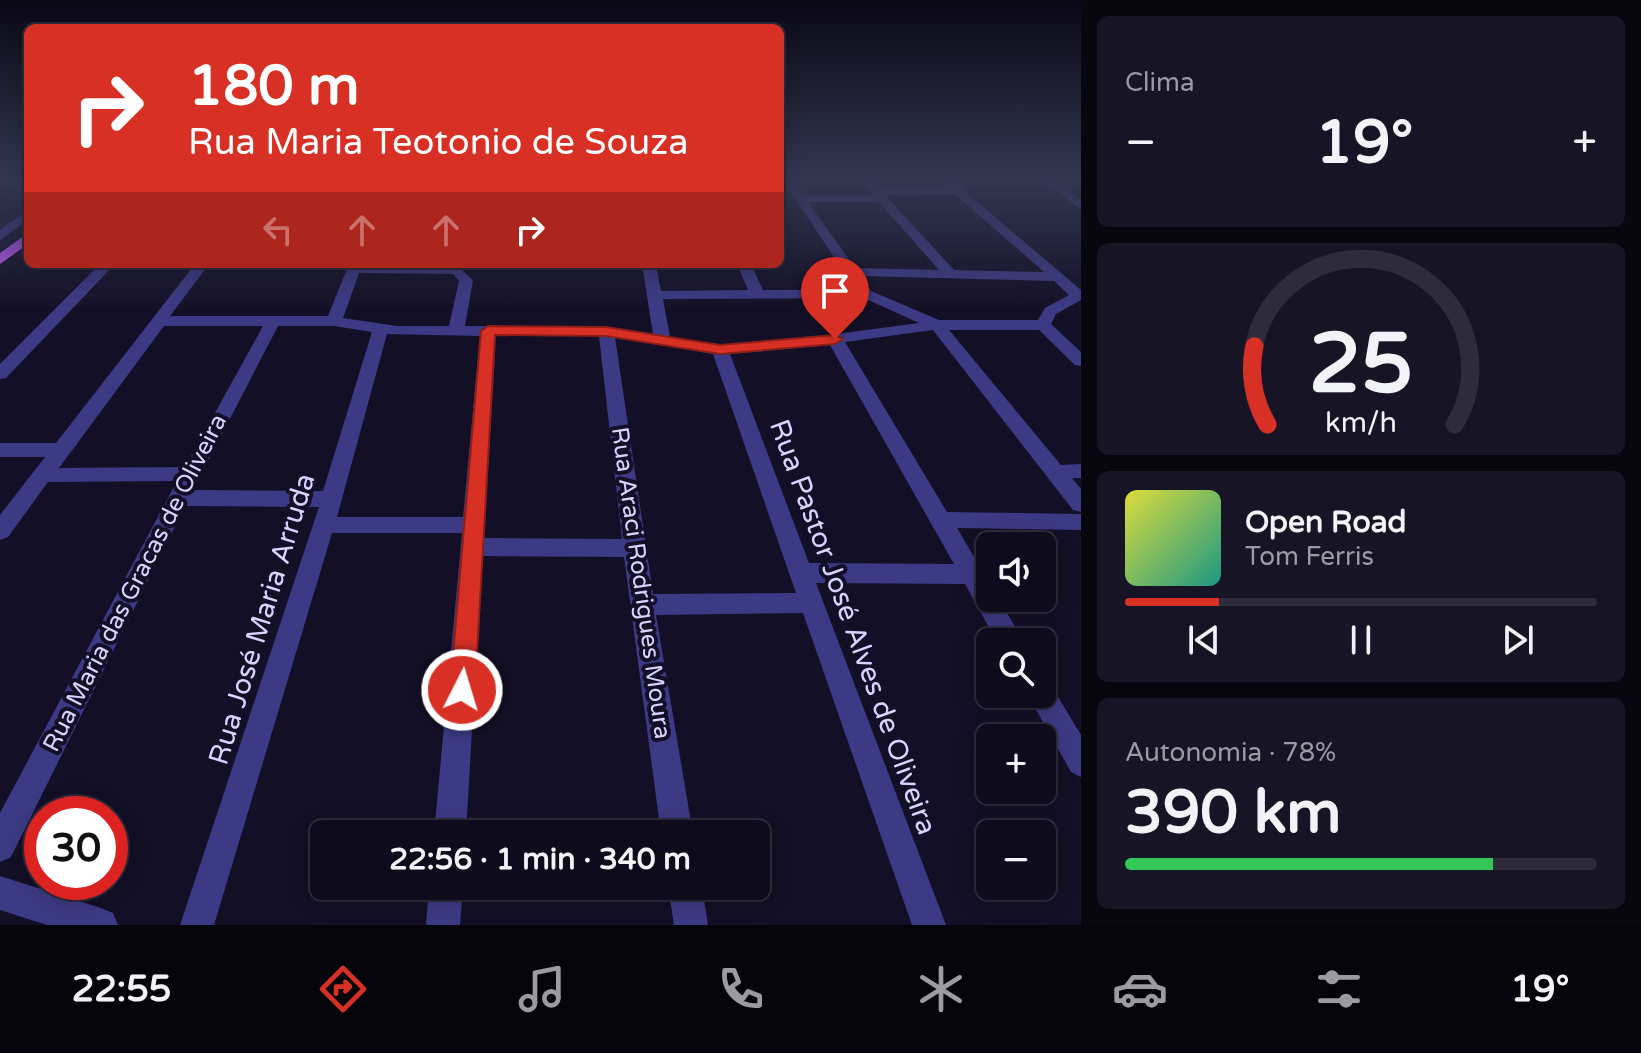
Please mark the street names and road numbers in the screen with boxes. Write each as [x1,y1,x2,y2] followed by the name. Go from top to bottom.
[37,409,233,757] street label: Rua Maria das Gracas de Oliveira
[762,415,944,839] street label: Rua Pastor José Alves de Oliveira
[605,425,677,741] street label: Rua Araci Rodrigues Moura
[201,469,323,769] street label: Rua José Maria Arruda

